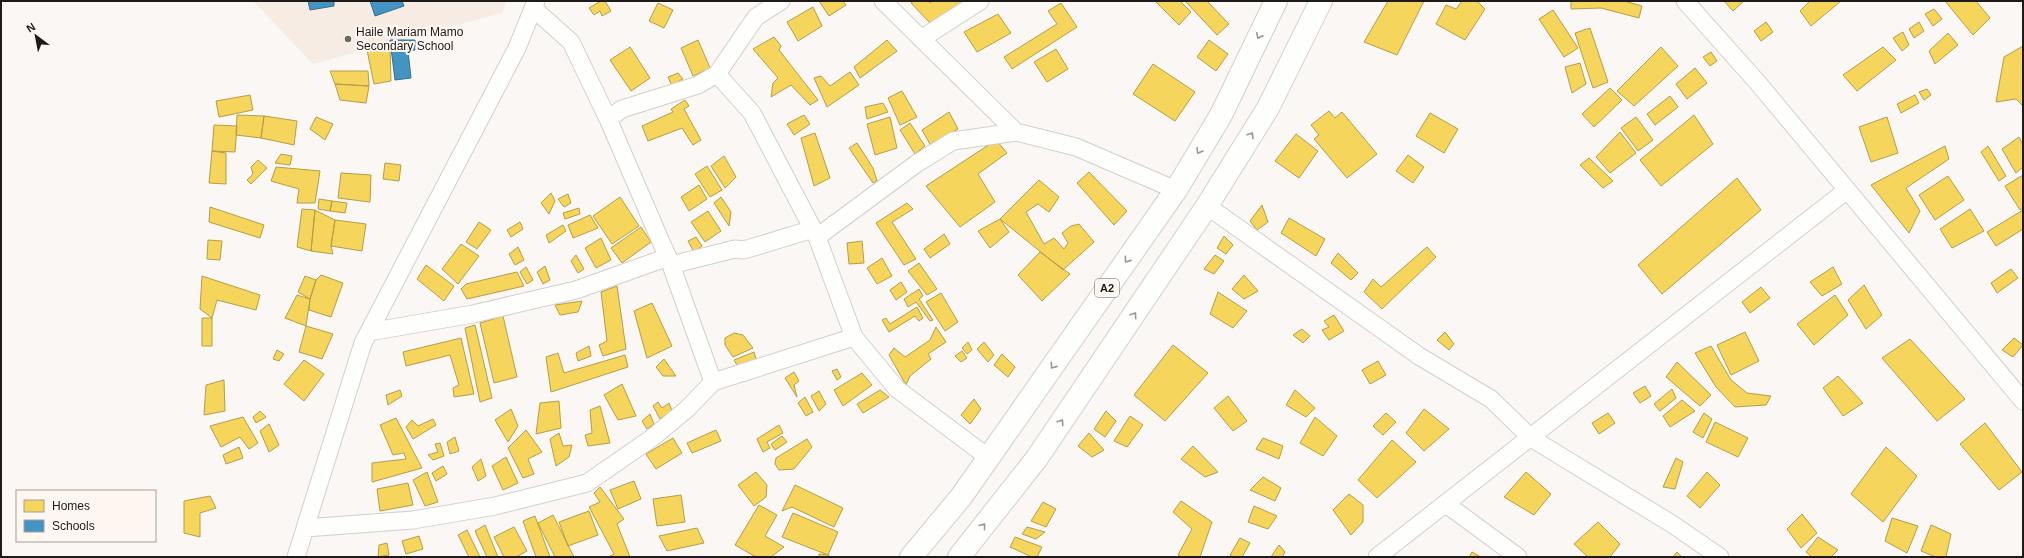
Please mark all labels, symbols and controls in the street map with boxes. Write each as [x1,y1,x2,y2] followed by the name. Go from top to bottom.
[16,16,56,56] north arrow
[24,20,37,35] text: N
[356,25,464,53] place label: Haile Mariam Mamo Secondary School
[1256,32,1264,39] one-way arrow
[343,34,353,44] marker: Haile Mariam Mamo Secondary School
[1246,132,1253,139] one-way arrow
[1196,147,1204,154] one-way arrow
[1125,255,1132,262] one-way arrow
[1095,279,1119,297] road number: A2
[1129,312,1137,319] one-way arrow
[1051,362,1058,369] one-way arrow
[1056,420,1063,427] one-way arrow
[16,490,156,542] legend
[52,499,90,513] text: Homes
[52,519,95,533] text: Schools
[979,524,986,531] one-way arrow

